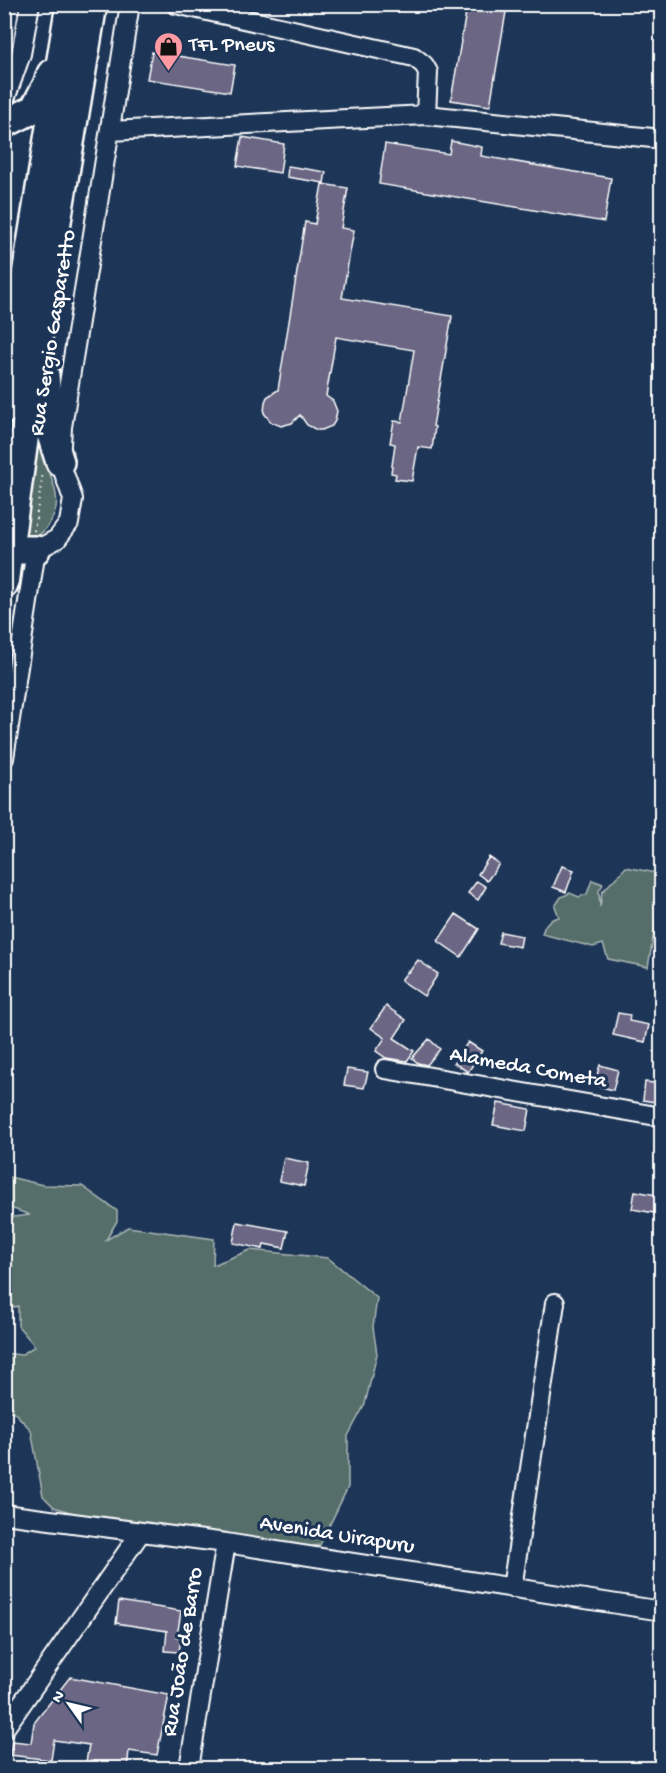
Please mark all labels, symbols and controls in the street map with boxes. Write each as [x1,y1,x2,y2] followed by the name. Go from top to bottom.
[152,30,184,72] shop icon: TFL Pneus
[187,33,275,59] place label: TFL Pneus
[25,228,83,438] street label: Rua Sergio Gasparetto
[448,1042,609,1096] street label: Alameda Cometa
[258,1511,416,1561] street label: Avenida Uirapuru
[158,1565,210,1739] street label: Rua João de Barro
[39,1674,99,1734] north arrow
[49,1687,71,1707] text: N

